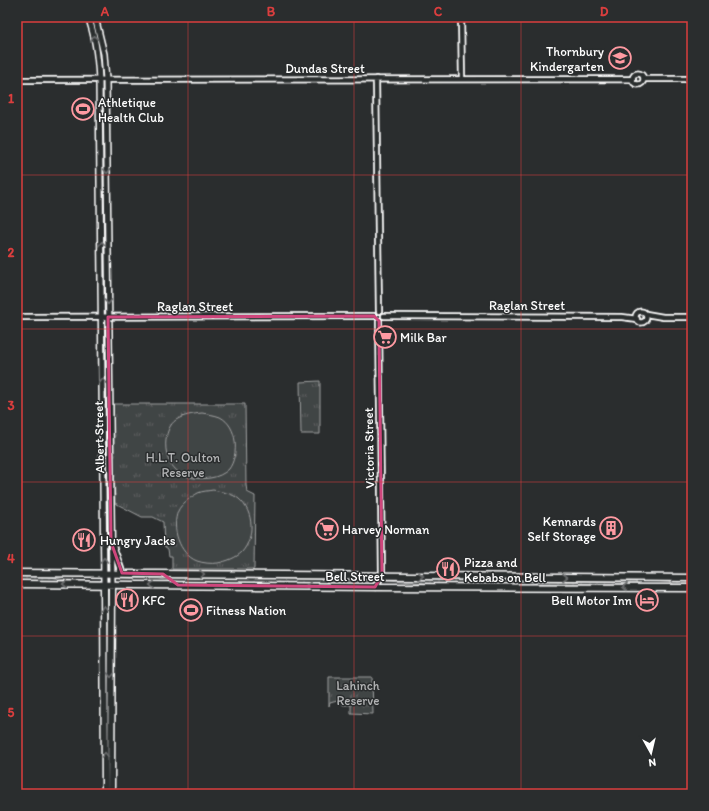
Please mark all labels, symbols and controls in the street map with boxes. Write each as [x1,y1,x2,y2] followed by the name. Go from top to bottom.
[100,4,110,19] text: A
[267,4,276,19] text: B
[434,4,443,19] text: C
[600,4,609,19] text: D
[90,35,99,41] one-way arrow
[530,44,605,74] place label: Thornbury Kindergarten
[607,45,633,71] school or university icon: Thornbury Kindergarten
[285,61,365,76] street label: Dundas Street
[8,91,14,106] text: 1
[98,95,164,125] place label: Athletique Health Club
[70,96,96,122] sports icon: Athletique Health Club
[103,168,111,174] one-way arrow
[97,241,106,247] one-way arrow
[8,245,15,260] text: 2
[489,298,565,313] street label: Raglan Street
[104,299,112,305] one-way arrow
[157,299,233,314] street label: Raglan Street
[372,324,398,350] supermarket icon: Milk Bar
[400,330,447,345] place label: Milk Bar
[99,378,107,384] one-way arrow
[7,398,15,413] text: 3
[91,401,107,473] street label: Albert Street
[361,407,377,489] street label: Victoria Street
[146,450,221,480] park label: H.L.T. Oulton Reserve
[527,514,596,544] place label: Kennards Self Storage
[598,515,624,541] building icon: Kennards Self Storage
[314,516,340,542] supermarket icon: Harvey Norman
[342,522,430,537] place label: Harvey Norman
[71,527,97,553] restaurant icon: Hungry Jacks
[100,533,176,548] place label: Hungry Jacks
[7,551,15,566] text: 4
[464,555,546,585] place label: Pizza and Kebabs on Bell
[435,556,461,582] restaurant icon: Pizza and Kebabs on Bell
[100,557,109,563] one-way arrow
[325,569,385,584] street label: Bell Street
[199,570,205,578] one-way arrow
[418,572,424,580] one-way arrow
[562,573,568,581] one-way arrow
[62,580,68,588] one-way arrow
[149,581,155,589] one-way arrow
[305,582,311,590] one-way arrow
[622,583,628,591] one-way arrow
[114,587,140,613] restaurant icon: KFC
[634,587,660,613] hotel icon: Bell Motor Inn
[142,593,165,608] place label: KFC
[551,593,633,608] place label: Bell Motor Inn
[178,597,204,623] sports icon: Fitness Nation
[206,603,287,618] place label: Fitness Nation
[100,605,108,611] one-way arrow
[107,672,115,678] one-way arrow
[336,678,380,708] park label: Lahinch Reserve
[8,705,15,720] text: 5
[631,733,671,773] north arrow
[101,752,109,758] one-way arrow
[648,755,657,769] text: N

